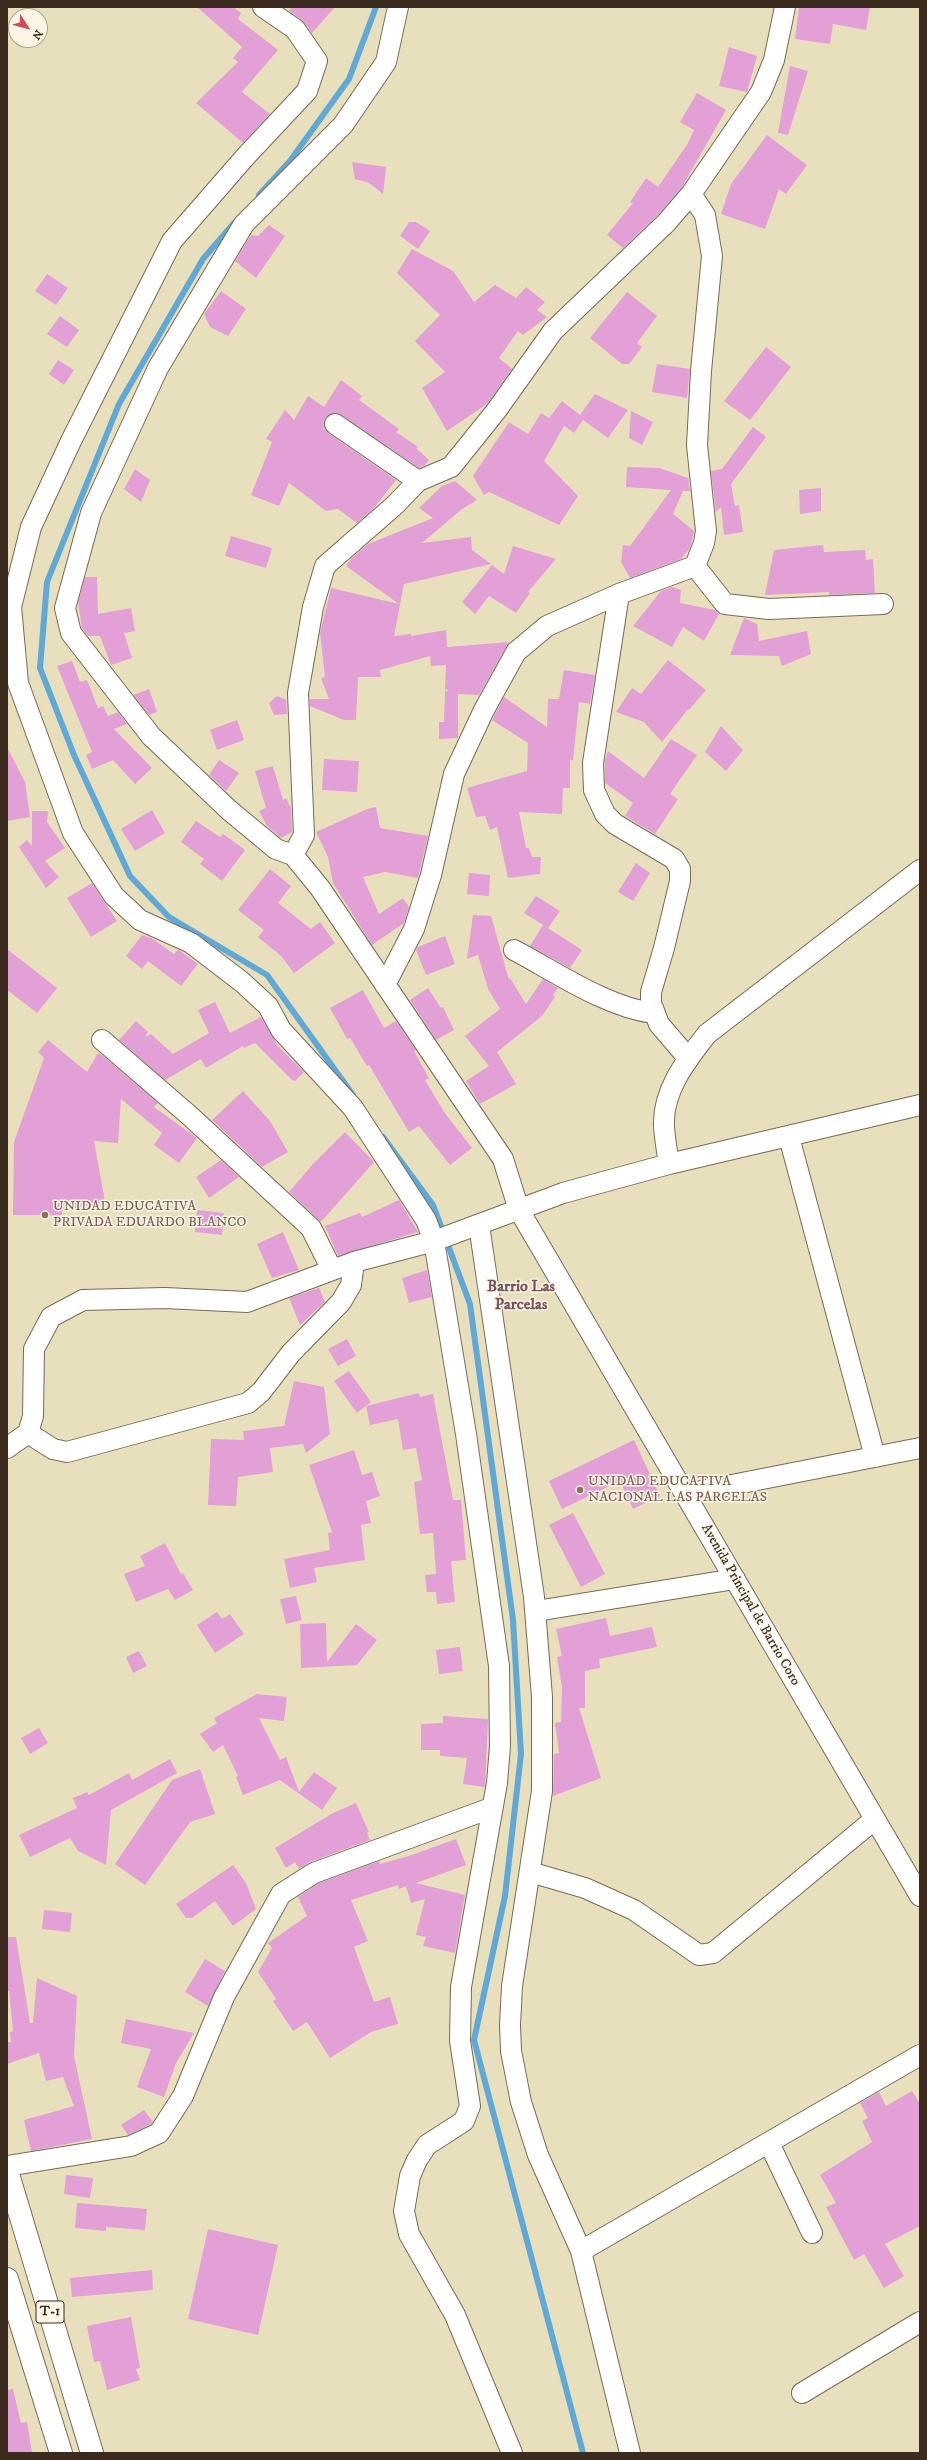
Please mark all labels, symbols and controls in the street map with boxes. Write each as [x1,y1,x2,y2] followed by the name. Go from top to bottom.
[8,8,48,48] north arrow
[29,27,45,42] text: N
[53,1199,247,1232] place label: UNIDAD EDUCATIVA PRIVADA EDUARDO BLANCO
[40,1210,50,1220] marker: UNIDAD EDUCATIVA PRIVADA EDUARDO BLANCO
[487,1278,555,1316] district label: Barrio Las Parcelas
[588,1474,767,1506] place label: UNIDAD EDUCATIVA NACIONAL LAS PARCELAS
[575,1485,585,1495] marker: UNIDAD EDUCATIVA NACIONAL LAS PARCELAS
[697,1521,803,1689] street label: Avenida Principal de Barrio Coro
[36,2301,64,2323] road number: T-1

